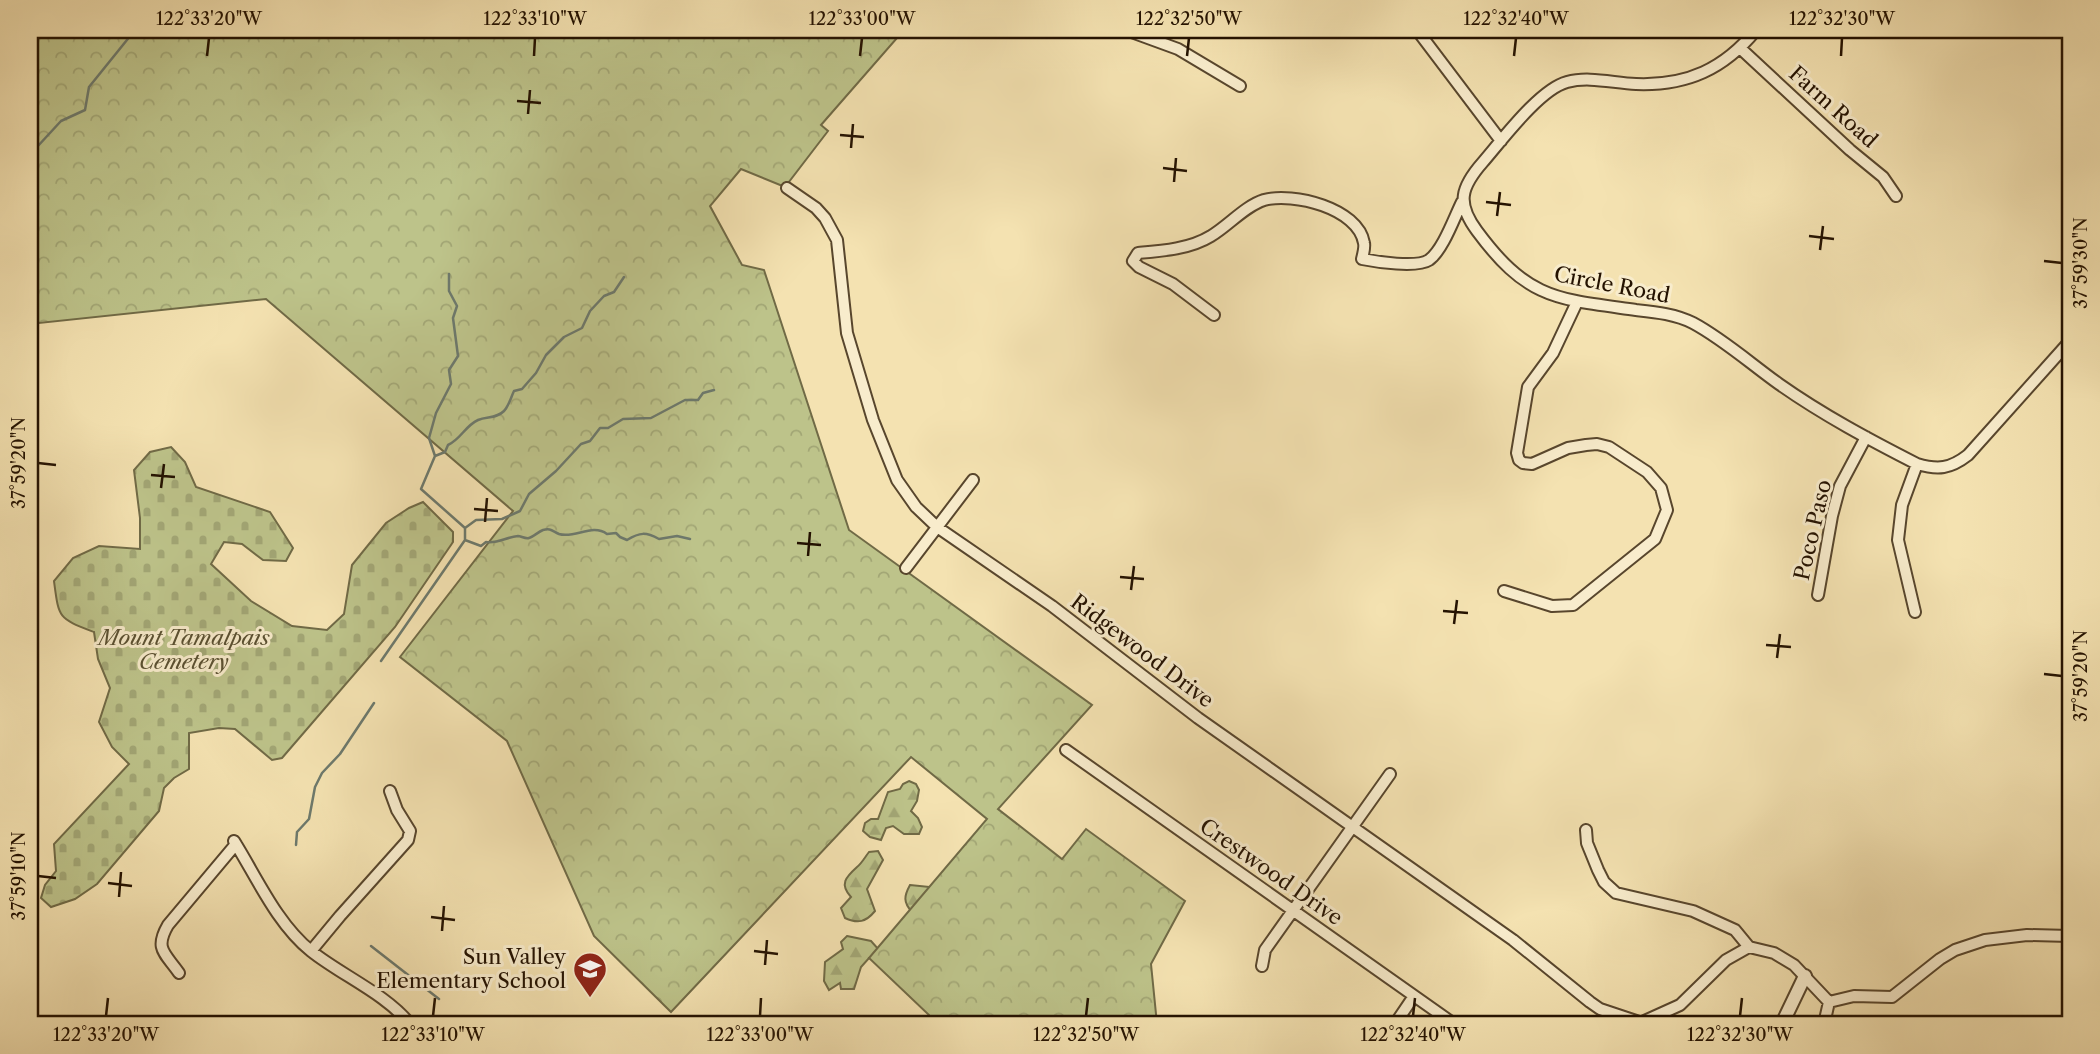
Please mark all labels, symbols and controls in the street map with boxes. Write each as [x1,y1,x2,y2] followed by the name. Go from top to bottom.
[156,8,263,30] text: 122°33'20"W
[483,8,588,30] text: 122°33'10"W
[808,8,917,30] text: 122°33'00"W
[1136,8,1243,30] text: 122°32'50"W
[1463,8,1570,30] text: 122°32'40"W
[1789,8,1896,30] text: 122°32'30"W
[1784,61,1883,153] street label: Farm Road
[2070,217,2092,309] text: 37°59'30"N
[1552,261,1672,308] street label: Circle Road
[8,417,30,509] text: 37°59'20"N
[1789,477,1836,583] street label: Poco Paso
[1066,589,1219,712] street label: Ridgewood Drive
[95,625,270,674] park label: Mount Tamalpais Cemetery
[2070,630,2092,722] text: 37°59'20"N
[1195,813,1347,930] street label: Crestwood Drive
[8,831,30,921] text: 37°59'10"N
[376,944,566,993] place label: Sun Valley Elementary School
[571,950,609,999] school or university icon: Sun Valley Elementary School
[53,1024,160,1046] text: 122°33'20"W
[381,1024,486,1046] text: 122°33'10"W
[706,1024,815,1046] text: 122°33'00"W
[1033,1024,1140,1046] text: 122°32'50"W
[1360,1024,1467,1046] text: 122°32'40"W
[1687,1024,1794,1046] text: 122°32'30"W

